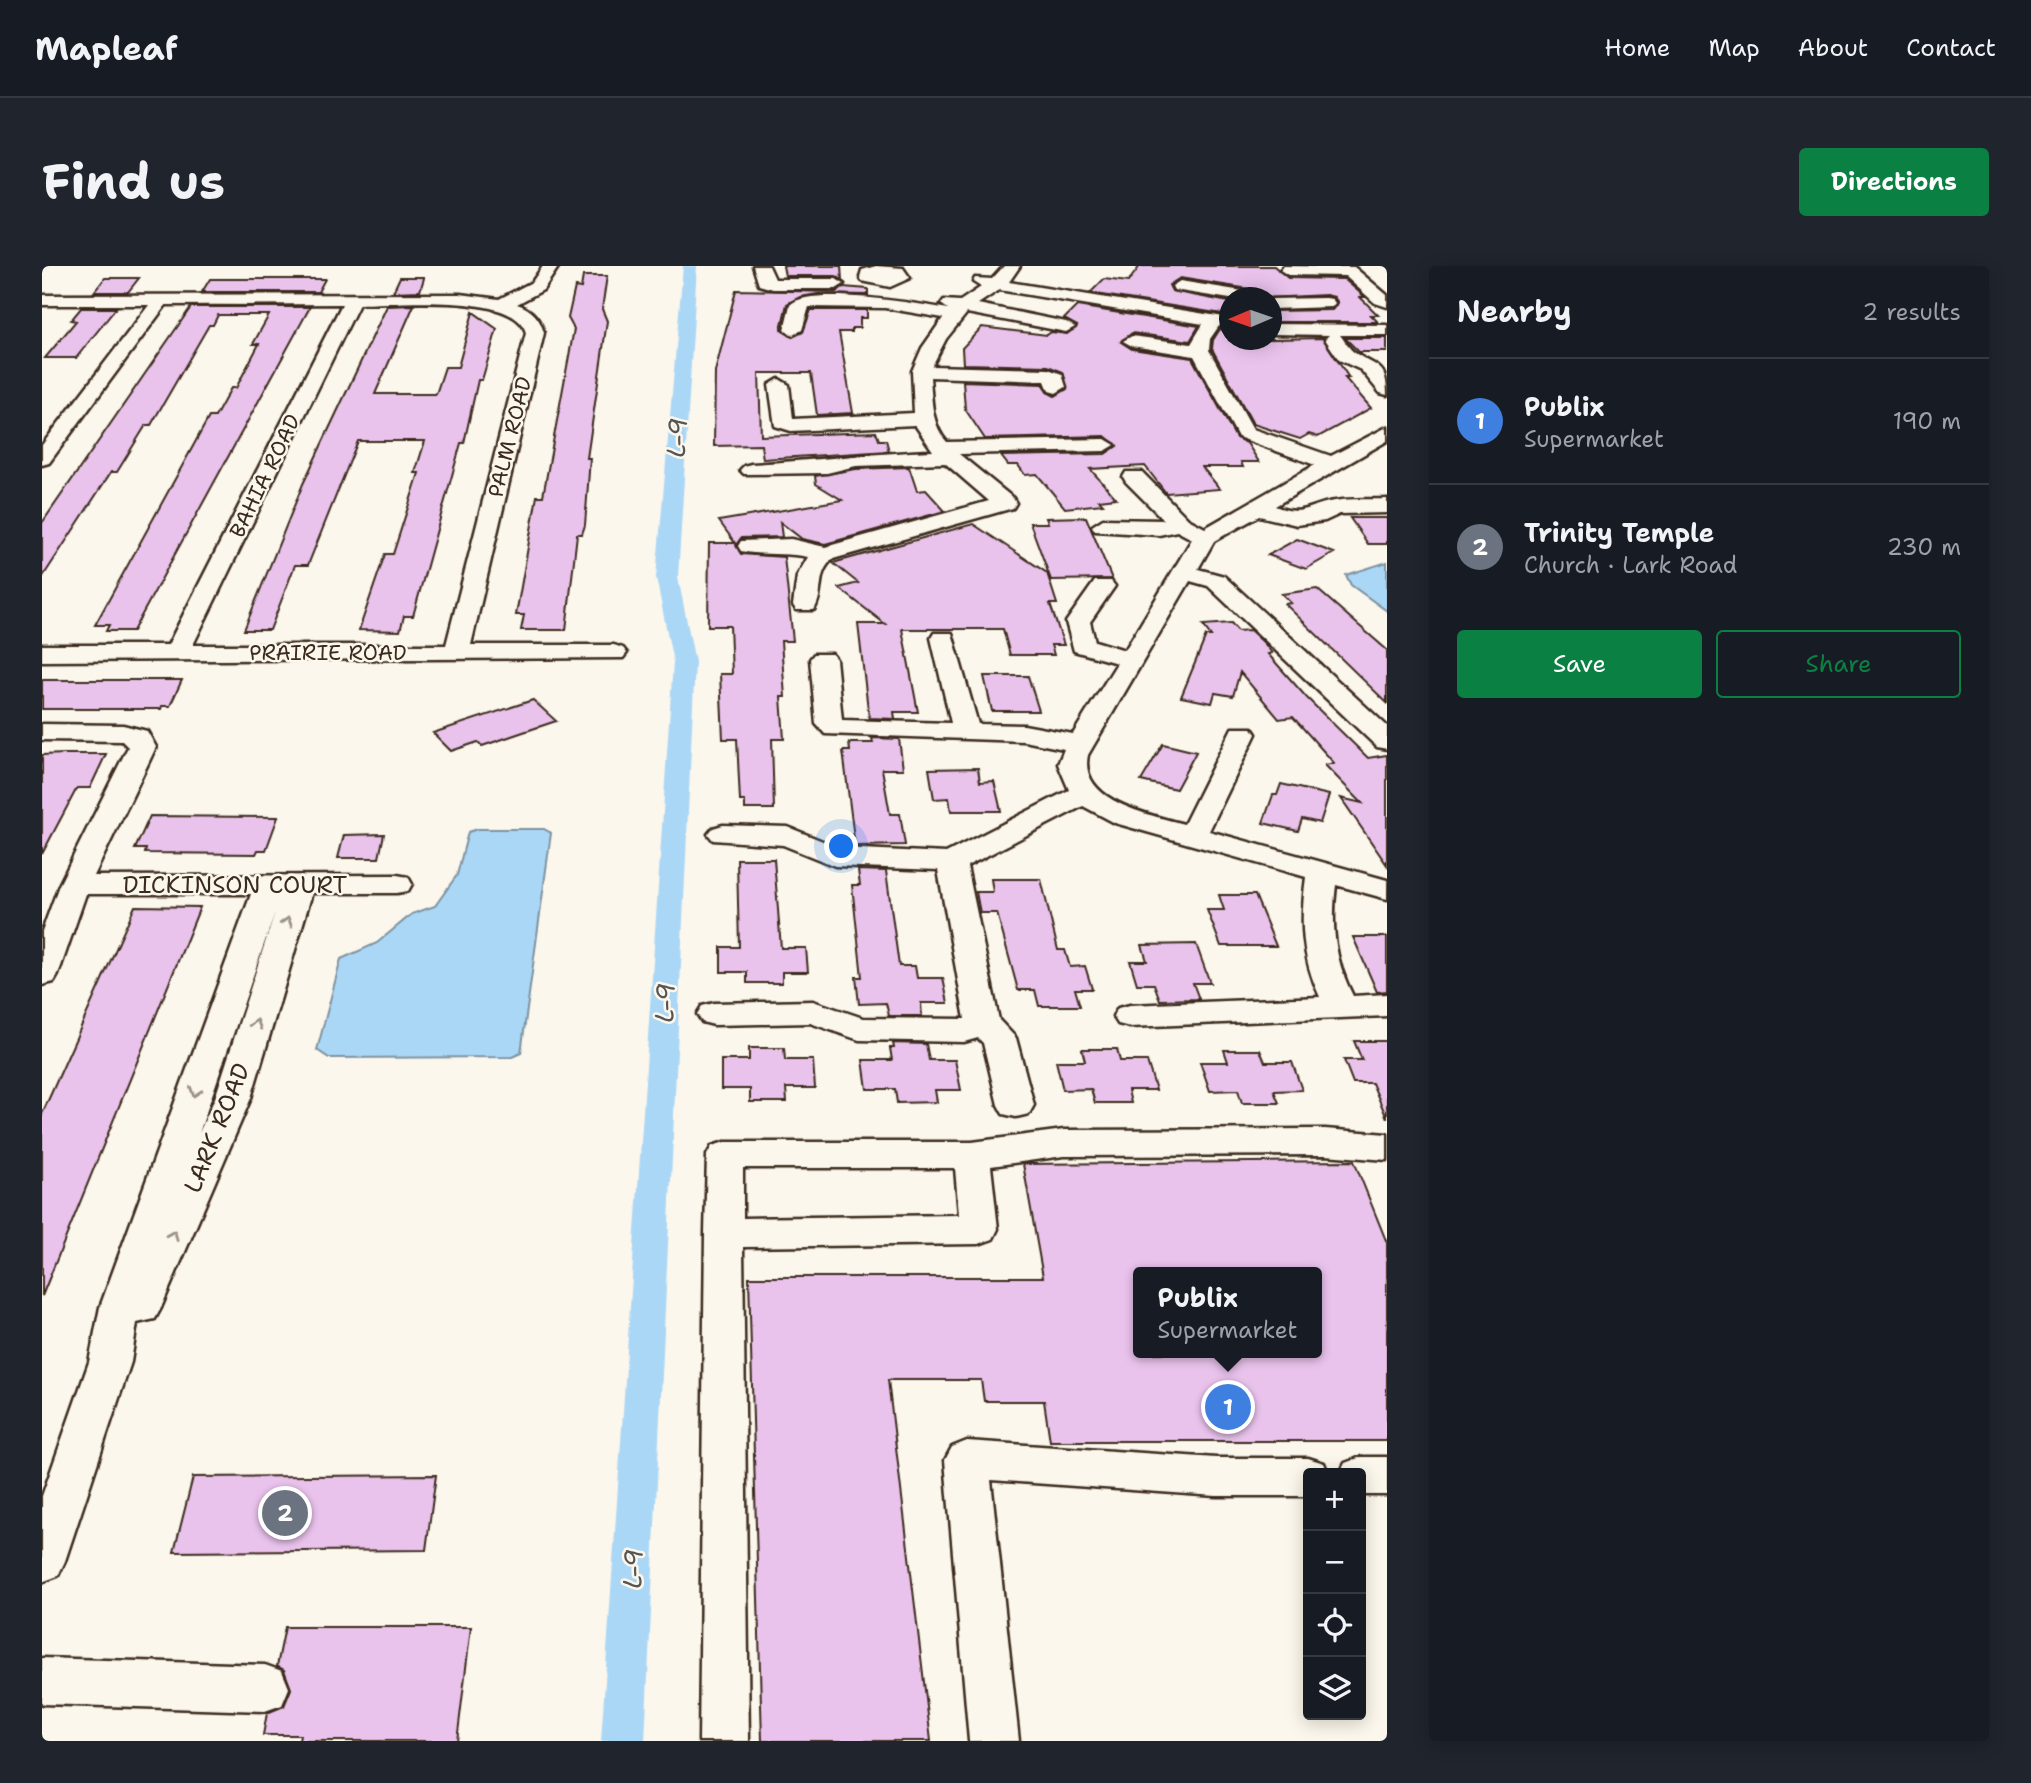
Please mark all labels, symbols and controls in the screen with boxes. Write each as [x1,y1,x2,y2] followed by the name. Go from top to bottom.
[35,26,178,71] text: Mapleaf
[1604,32,1670,64] text: Home
[1708,32,1760,64] text: Map
[1798,32,1868,64] text: About
[1906,32,1996,64] text: Contact
[1799,148,1989,216] button: Directions
[42,149,225,215] text: Find us
[1219,287,1282,350] north arrow
[1457,291,1572,332] text: Nearby
[1862,297,1961,327] text: 2 results
[481,374,539,500] street label: PALM ROAD
[1524,389,1604,424] text: Publix
[1475,406,1485,436] text: 1
[1893,406,1961,436] text: 190 m
[223,410,307,542] street label: BAHIA ROAD
[658,417,695,459] water label: L-9
[1524,424,1664,454] text: Supermarket
[1524,515,1714,550] text: Trinity Temple
[1472,532,1488,562] text: 2
[1887,532,1961,562] text: 230 m
[1524,550,1737,580] text: Church · Lark Road
[1457,630,1702,698] button: Save
[1716,630,1961,698] button: Share
[249,639,407,667] street label: PRAIRIE ROAD
[824,829,858,863] your location
[123,869,348,901] street label: DICKINSON COURT
[279,917,294,929] one-way arrow
[646,982,683,1024] water label: L-9
[247,1018,262,1030] one-way arrow
[176,1058,258,1198] street label: LARK ROAD
[189,1085,203,1097] one-way arrow
[165,1230,179,1242] one-way arrow
[1133,1267,1322,1358] popup
[1157,1280,1238,1315] text: Publix
[1157,1315,1298,1345] text: Supermarket
[1205,1381,1251,1433] pin: 1
[1303,1468,1366,1720] map controls
[1303,1468,1366,1531] button: +
[262,1487,308,1539] pin: 2
[1303,1531,1366,1594] button: −
[614,1548,651,1590] water label: L-9
[1303,1594,1366,1657] button: locate
[1303,1657,1366,1720] button: layers

